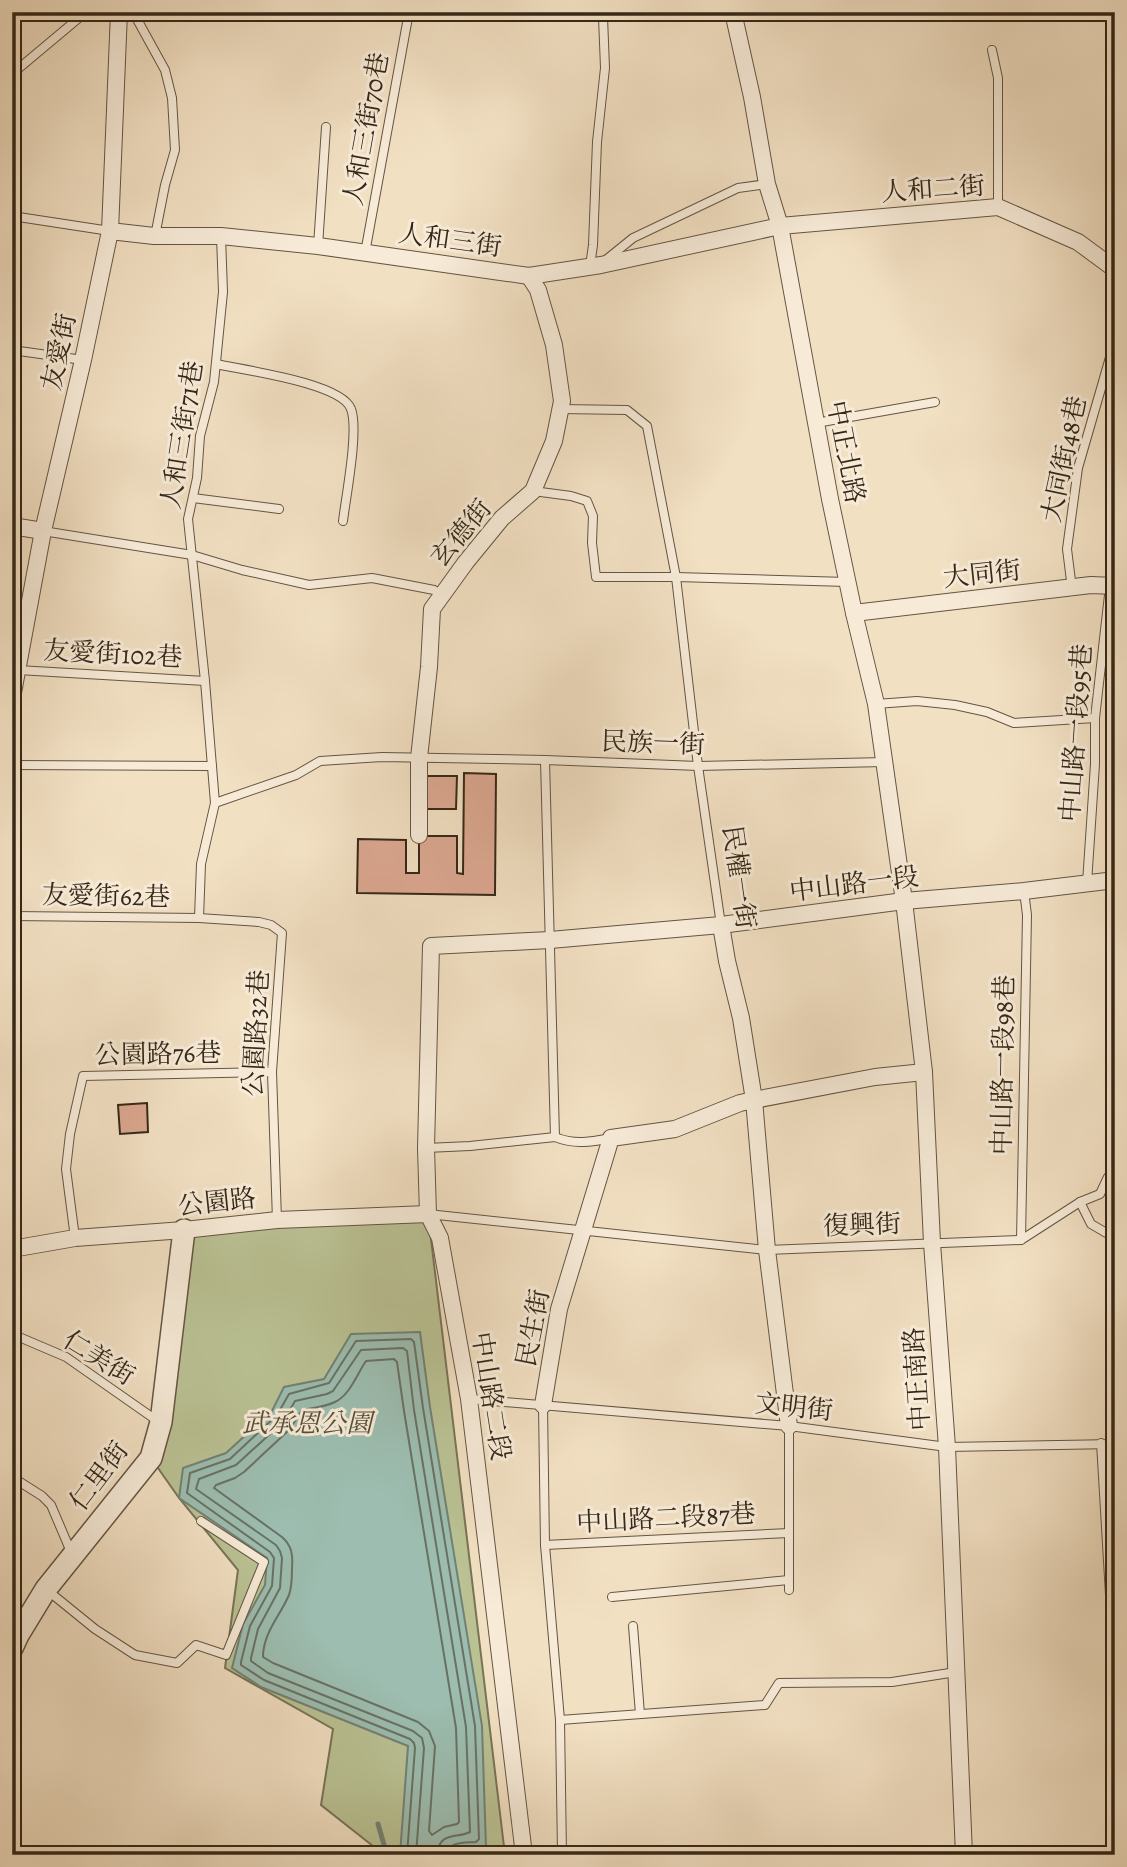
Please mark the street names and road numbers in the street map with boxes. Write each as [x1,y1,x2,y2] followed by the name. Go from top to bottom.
[335,50,397,208] street label: 人和三街70巷
[880,168,986,210] street label: 人和二街
[396,215,504,265] street label: 人和三街
[34,310,84,394] street label: 友愛街
[153,358,211,512] street label: 人和三街71巷
[1034,393,1094,525] street label: 大同街48巷
[819,398,873,506] street label: 中正北路
[423,492,499,574] street label: 玄德街
[941,553,1023,595] street label: 大同街
[43,633,183,675] street label: 友愛街102巷
[1052,642,1100,824] street label: 中山路一段95巷
[600,724,706,762] street label: 民族一街
[714,823,764,931] street label: 民權一街
[787,859,921,909] street label: 中山路一段
[42,877,170,915] street label: 友愛街62巷
[235,969,277,1097] street label: 公園路32巷
[984,974,1022,1156] street label: 中山路一段98巷
[94,1035,222,1073] street label: 公園路76巷
[176,1181,258,1223] street label: 公園路
[822,1206,902,1244] street label: 復興街
[508,1286,558,1370] street label: 民生街
[57,1322,141,1394] street label: 仁美街
[896,1326,938,1432] street label: 中正南路
[464,1329,518,1463] street label: 中山路二段
[753,1386,835,1428] street label: 文明街
[62,1434,136,1518] street label: 仁里街
[575,1496,757,1540] street label: 中山路二段87巷

